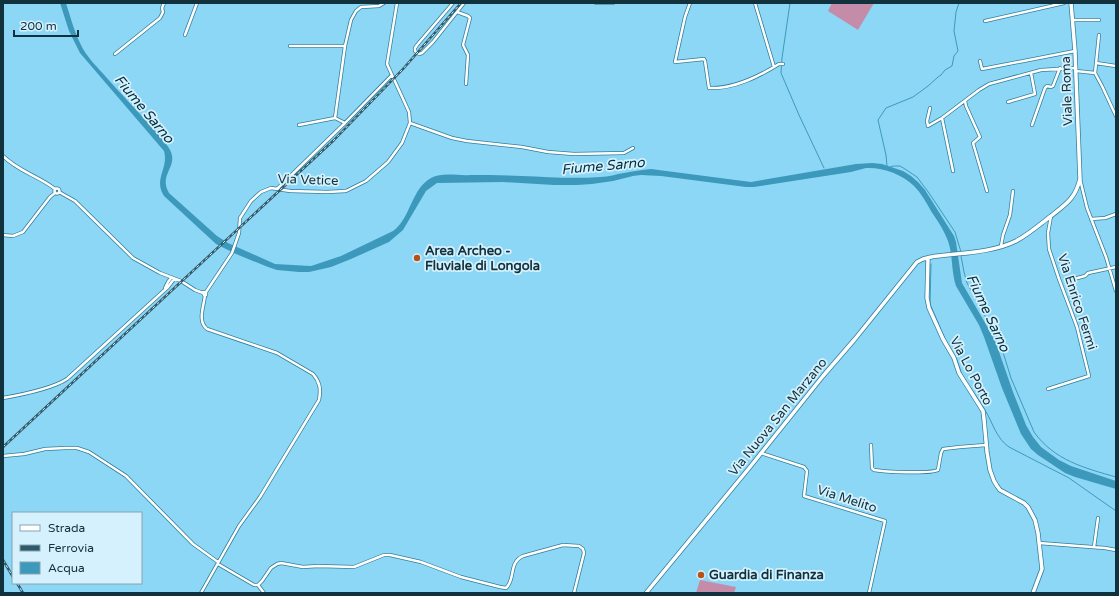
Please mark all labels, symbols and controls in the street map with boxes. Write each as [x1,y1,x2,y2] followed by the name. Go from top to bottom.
[14,12,78,38] scale bar
[20,19,57,33] text: 200 m
[1058,56,1076,126] street label: Viale Roma
[111,71,178,148] water label: Fiume Sarno
[561,154,647,178] water label: Fiume Sarno
[277,171,339,189] street label: Via Vetice
[425,243,540,274] place label: Area Archeo - Fluviale di Longola
[1054,252,1100,352] street label: Via Enrico Fermi
[412,253,422,263] marker: Area Archeo - Fluviale di Longola
[963,271,1014,356] water label: Fiume Sarno
[946,334,996,408] street label: Via Lo Porto
[725,355,831,479] street label: Via Nuova San Marzano
[815,482,879,516] street label: Via Melito
[12,512,142,584] legend
[48,521,85,535] text: Strada
[48,541,94,555] text: Ferrovia
[48,561,85,575] text: Acqua
[709,567,824,583] place label: Guardia di Finanza
[696,570,706,580] marker: Guardia di Finanza

